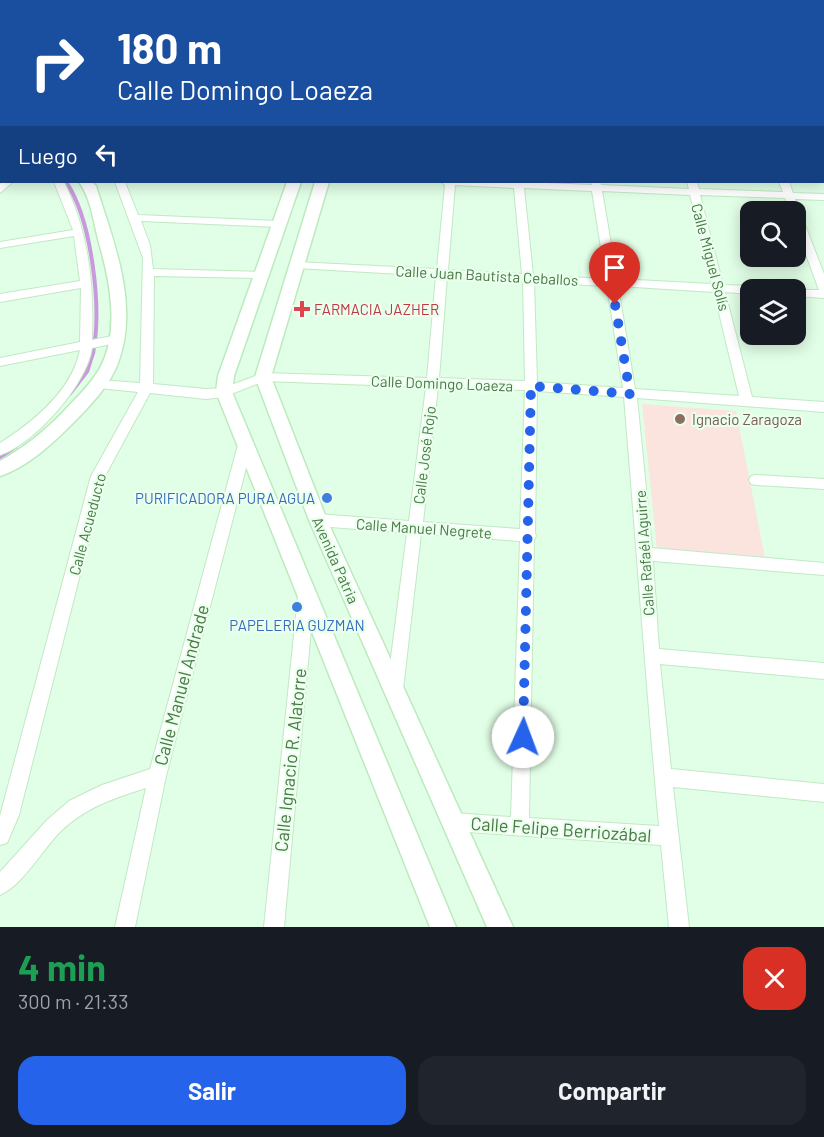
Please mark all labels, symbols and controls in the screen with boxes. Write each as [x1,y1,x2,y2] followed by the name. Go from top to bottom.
[117,22,222,72] text: 180 m
[18,24,96,102] icon: right
[117,73,373,105] text: Calle Domingo Loaeza
[90,138,123,171] icon: left
[18,142,78,168] text: Luego
[688,201,734,313] street label: Calle Miguel Solís
[740,201,806,345] map controls
[740,201,806,267] button: search
[589,242,640,304] pin
[598,251,631,284] icon: arrive
[395,261,579,289] street label: Calle Juan Bautista Ceballos
[740,279,806,345] button: layers
[314,300,439,318] place label: FARMACIA JAZHER
[295,302,309,316] marker: FARMACIA JAZHER
[371,372,513,394] street label: Calle Domingo Loaeza
[409,405,439,505] street label: Calle José Rojo
[692,410,802,428] place label: Ignacio Zaragoza
[673,412,687,426] marker: Ignacio Zaragoza
[65,471,109,577] street label: Calle Acueducto
[135,489,315,507] place label: PURIFICADORA PURA AGUA
[631,489,657,616] street label: Calle Rafaél Aguirre
[320,491,334,505] marker: PURIFICADORA PURA AGUA
[309,514,363,606] street label: Avenida Patria
[355,514,493,542] street label: Calle Manuel Negrete
[290,600,304,614] marker: PAPELERIA GUZMAN
[149,602,213,768] street label: Calle Manuel Andrade
[229,616,365,634] place label: PAPELERIA GUZMAN
[269,667,311,853] street label: Calle Ignacio R. Alatorre
[491,705,555,769] position arrow
[470,812,652,846] street label: Calle Felipe Berriozábal
[18,945,106,988] text: 4 min
[743,947,806,1010] button: close
[18,989,128,1013] text: 300 m · 21:33
[18,1056,406,1125] button: Salir
[418,1056,806,1125] button: Compartir

